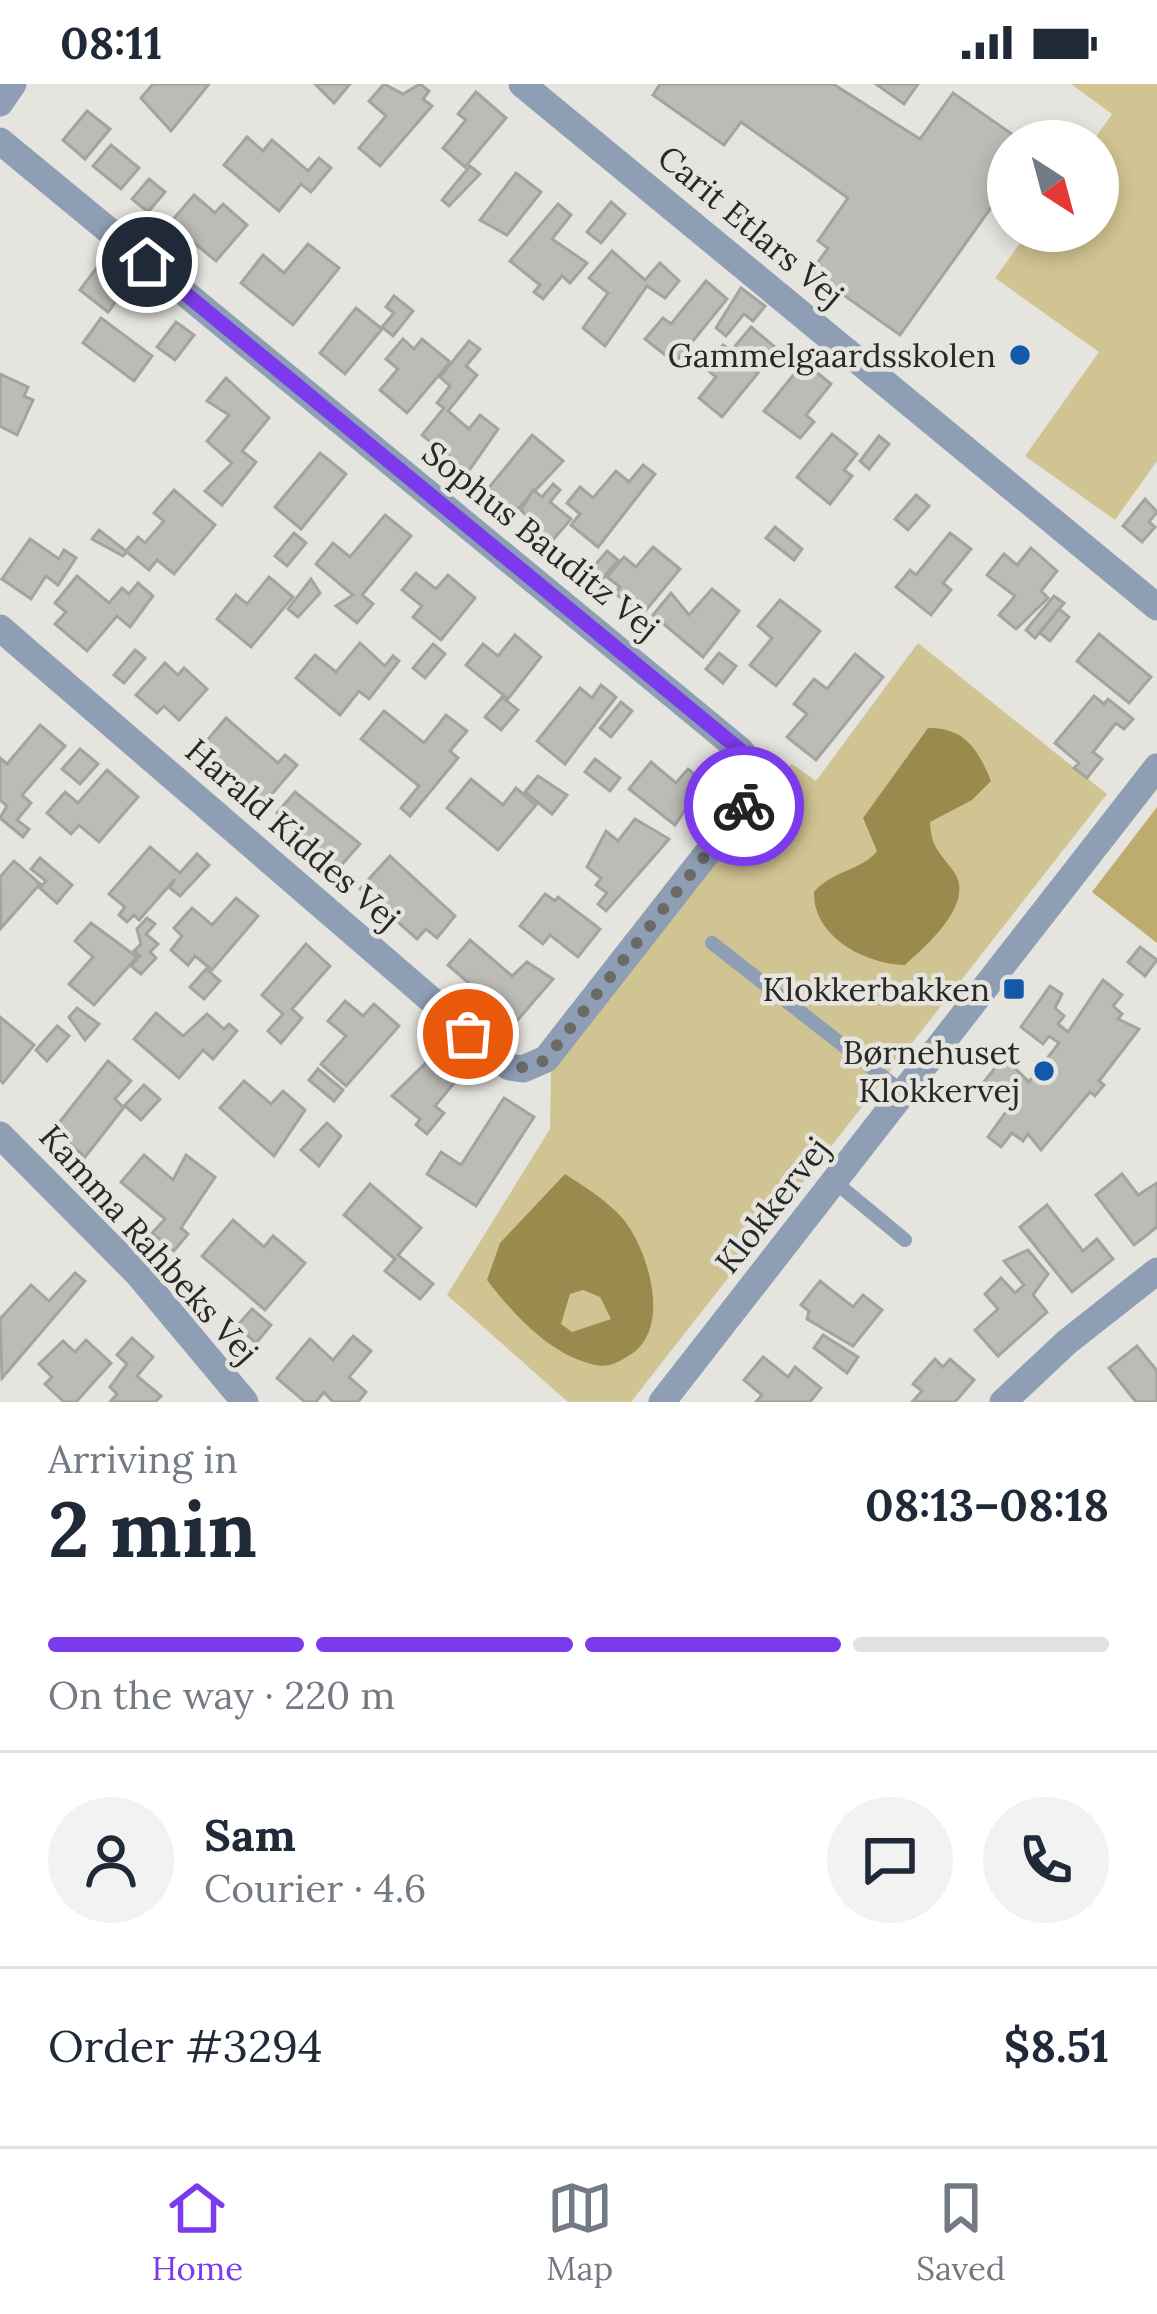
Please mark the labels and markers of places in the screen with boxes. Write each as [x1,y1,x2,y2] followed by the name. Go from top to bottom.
[96,211,198,313] pin
[668,334,996,376] place label: Gammelgaardsskolen
[1007,342,1033,368] marker: Gammelgaardsskolen
[763,968,990,1010] place label: Klokkerbakken
[1001,976,1027,1002] marker: Klokkerbakken
[417,983,519,1085] pin
[843,1031,1020,1111] place label: Børnehuset Klokkervej
[1031,1058,1057,1084] marker: Børnehuset Klokkervej

